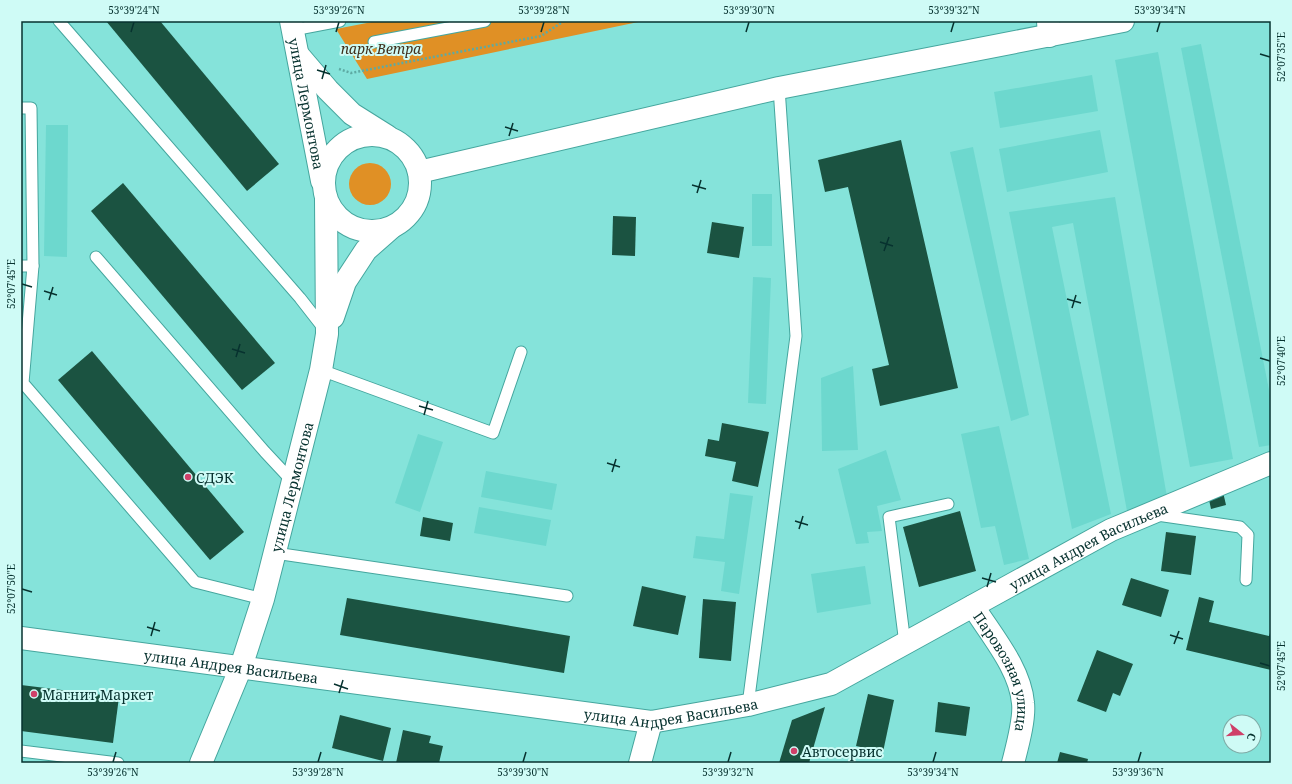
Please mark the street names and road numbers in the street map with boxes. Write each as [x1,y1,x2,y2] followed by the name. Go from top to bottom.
[285,36,329,171] street label: улица Лермонтова
[266,420,317,554] street label: улица Лермонтова
[1006,498,1171,594] street label: улица Андрея Васильева
[970,608,1033,734] street label: Паровозная улица
[143,645,319,687] street label: улица Андрея Васильева
[583,693,760,732] street label: улица Андрея Васильева

